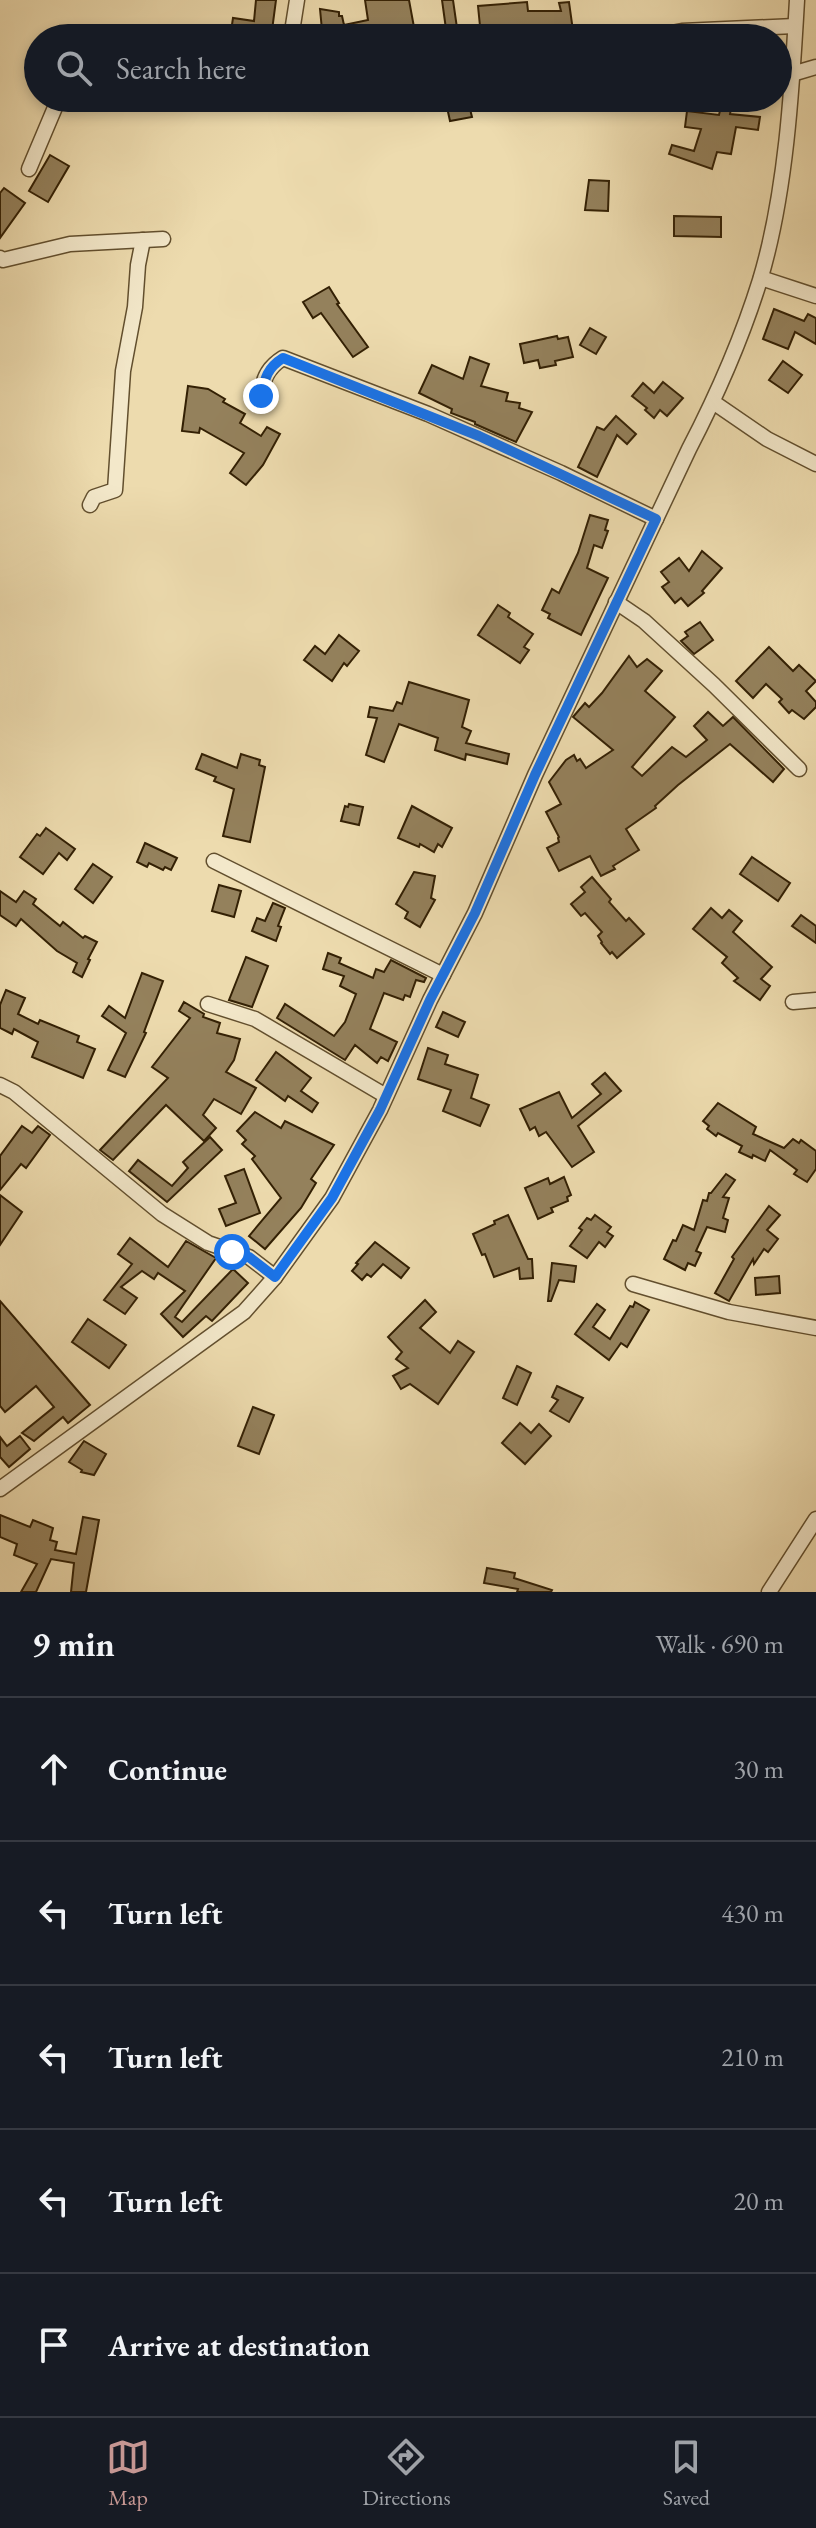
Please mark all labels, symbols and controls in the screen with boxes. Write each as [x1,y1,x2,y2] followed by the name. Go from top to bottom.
[24,24,792,112] search box
[52,46,96,90] icon: search
[116,49,246,88] text: Search here
[243,378,279,414] route end
[214,1234,250,1270] route start
[32,1622,115,1666] text: 9 min
[656,1627,784,1661] text: Walk · 690 m
[32,1747,76,1791] icon: ahead
[108,1750,227,1789] text: Continue
[734,1752,784,1786] text: 30 m
[32,1891,76,1935] icon: left
[108,1894,222,1933] text: Turn left
[721,1896,784,1930] text: 430 m
[32,2035,76,2079] icon: left
[108,2038,222,2077] text: Turn left
[721,2040,784,2074] text: 210 m
[32,2179,76,2223] icon: left
[108,2182,222,2221] text: Turn left
[734,2184,784,2218] text: 20 m
[32,2323,76,2367] icon: arrive
[108,2326,370,2365] text: Arrive at destination
[106,2435,150,2512] tab: Map
[362,2435,451,2512] tab: Directions
[663,2435,710,2512] tab: Saved

